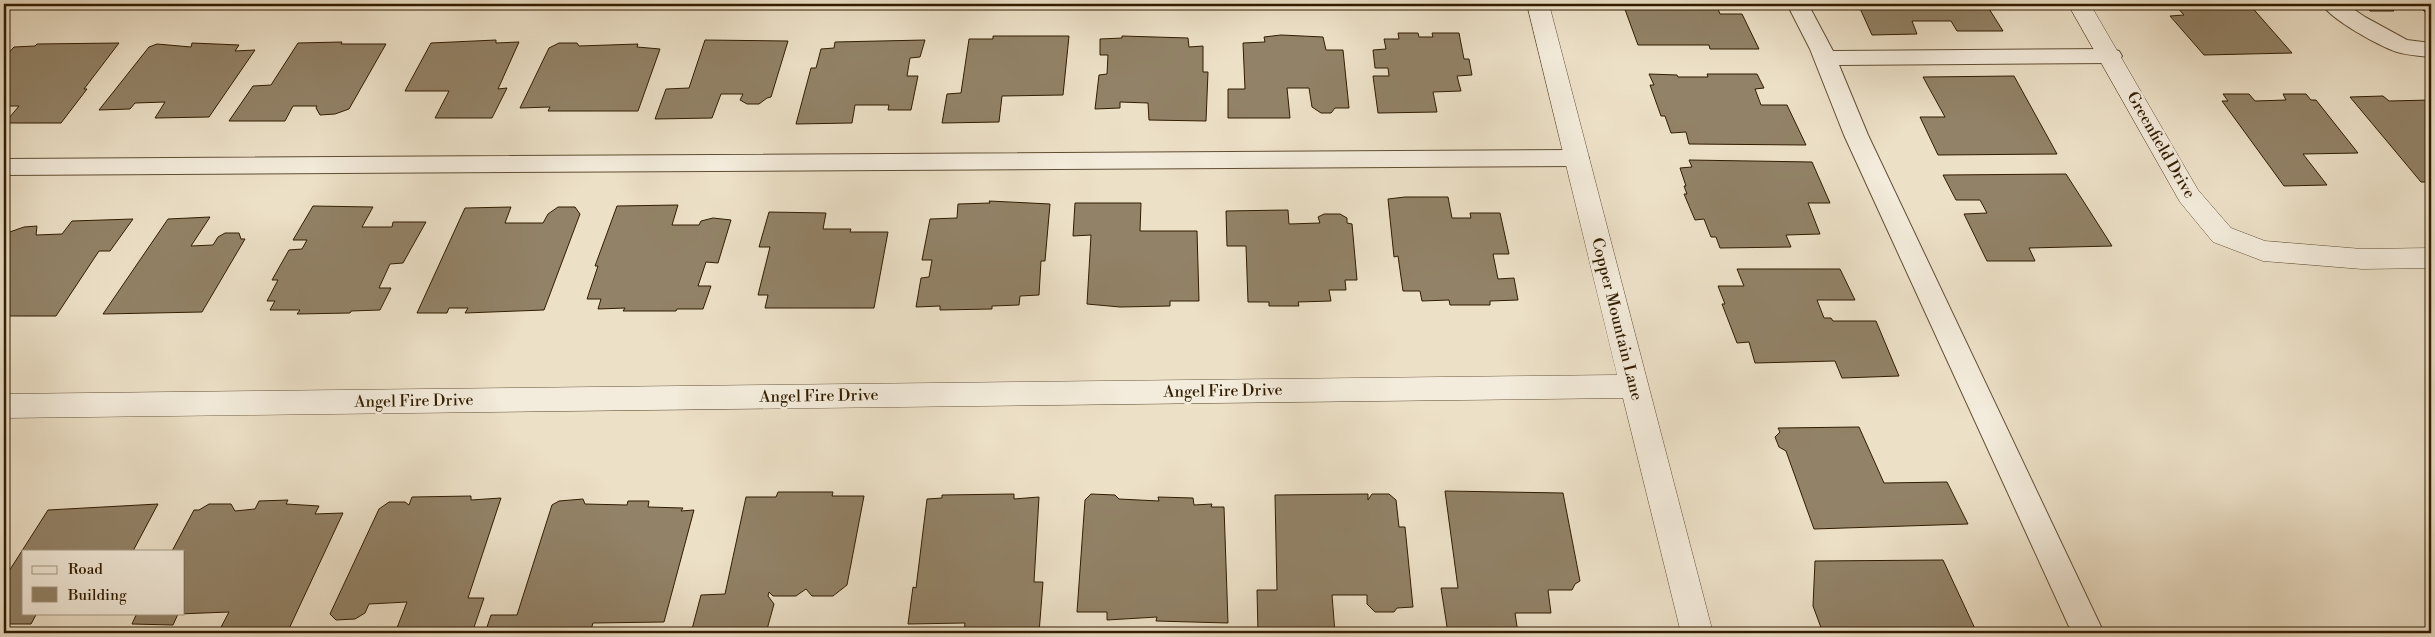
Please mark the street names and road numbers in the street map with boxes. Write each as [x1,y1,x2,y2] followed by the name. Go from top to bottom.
[2122,88,2200,202] street label: Greenfield Drive
[1587,236,1647,402] street label: Copper Mountain Lane
[1162,380,1283,402] street label: Angel Fire Drive
[758,385,879,407] street label: Angel Fire Drive
[353,390,474,412] street label: Angel Fire Drive

